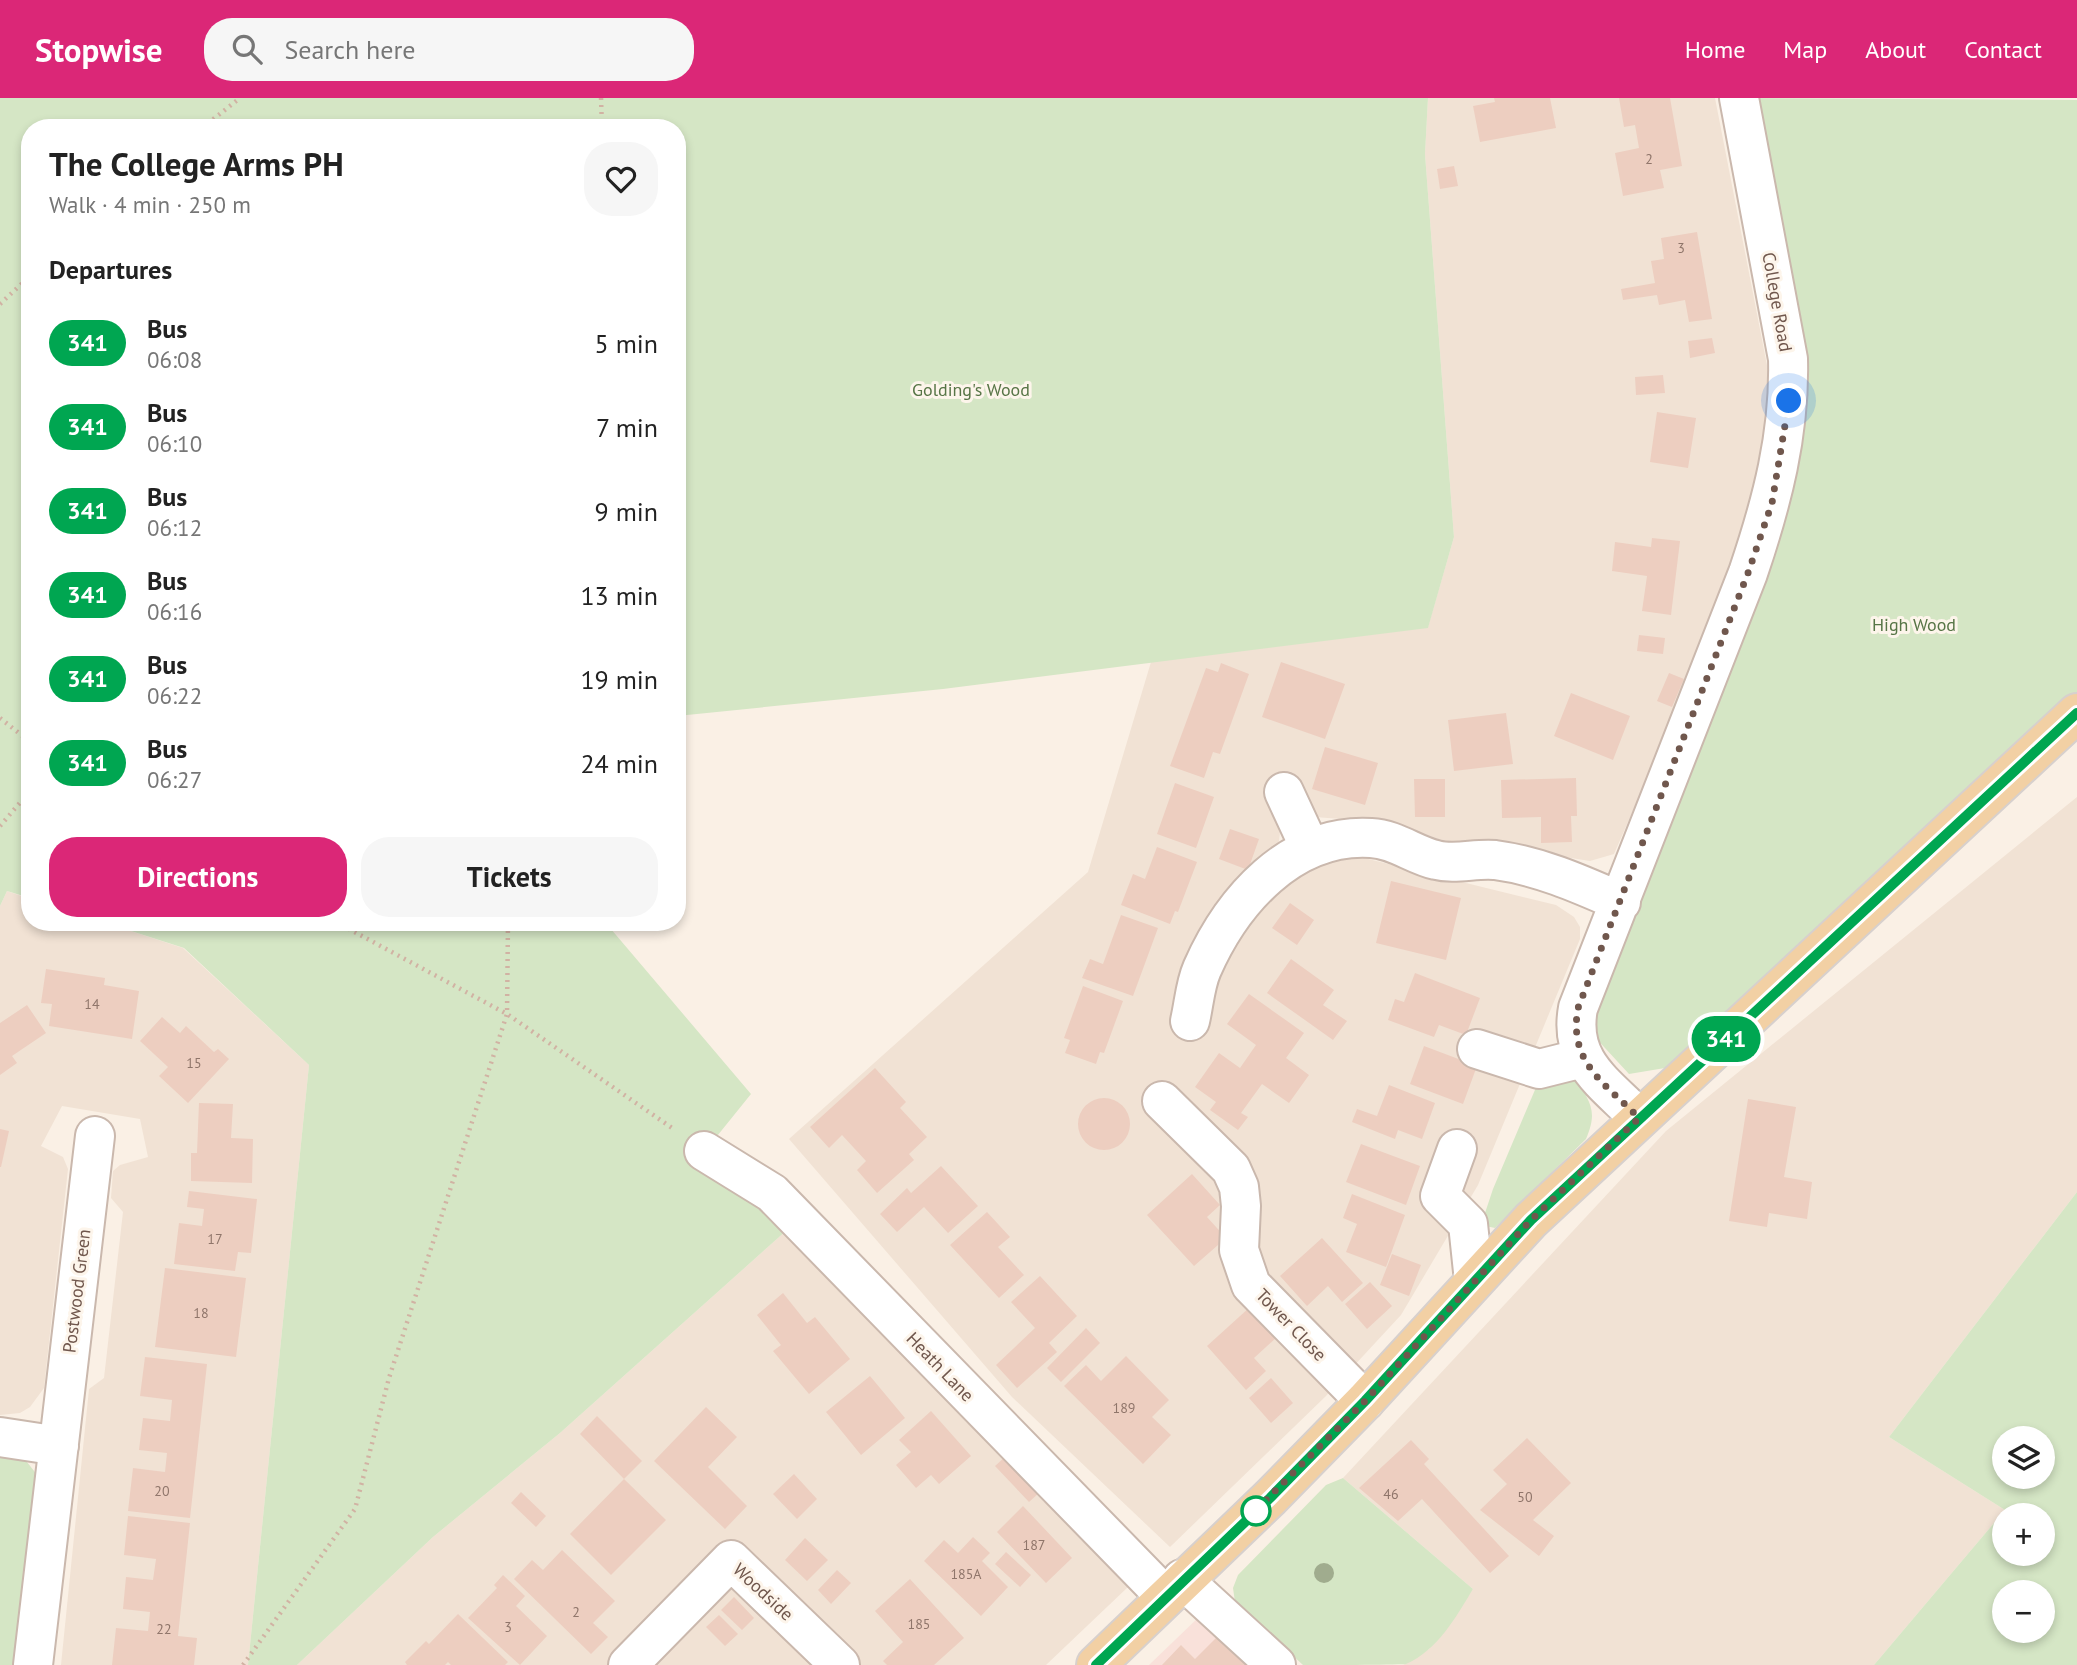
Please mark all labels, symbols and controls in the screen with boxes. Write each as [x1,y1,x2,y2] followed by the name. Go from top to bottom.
[204,18,694,81] search box
[35,28,162,71] text: Stopwise
[228,30,266,68] icon: search
[284,33,416,66] text: Search here
[1685,34,1745,65] text: Home
[1783,34,1827,65] text: Map
[1865,34,1926,65] text: About
[1964,34,2042,65] text: Contact
[49,142,344,185] text: The College Arms PH
[584,142,658,216] button: heart
[1645,150,1653,168] house number: 2
[49,190,251,219] text: Walk · 4 min · 250 m
[1677,239,1685,257] house number: 3
[1757,250,1798,353] street label: College Road
[49,253,172,286] text: Departures
[147,312,187,345] text: Bus
[67,327,108,358] text: 341
[595,327,658,360] text: 5 min
[147,345,202,374] text: 06:08
[912,378,1030,401] park label: Golding's Wood
[1771,383,1806,418] your location
[147,396,187,429] text: Bus
[67,411,108,442] text: 341
[596,411,658,444] text: 7 min
[147,429,202,458] text: 06:10
[147,480,187,513] text: Bus
[67,495,108,526] text: 341
[595,495,658,528] text: 9 min
[147,513,202,542] text: 06:12
[147,564,187,597] text: Bus
[67,579,108,610] text: 341
[580,579,658,612] text: 13 min
[147,597,202,626] text: 06:16
[1872,613,1956,636] park label: High Wood
[147,648,187,681] text: Bus
[67,663,108,694] text: 341
[580,663,658,696] text: 19 min
[147,681,202,710] text: 06:22
[147,732,187,765] text: Bus
[67,747,108,778] text: 341
[580,747,658,780] text: 24 min
[147,765,202,794] text: 06:27
[49,837,347,917] button: Directions
[361,837,658,917] button: Tickets
[84,995,100,1013] house number: 14
[1686,1016,1766,1062] line badge: 341
[1706,1023,1746,1054] text: 341
[186,1054,202,1072] house number: 15
[57,1228,96,1354] street label: Postwood Green
[207,1230,223,1248] house number: 17
[1251,1284,1332,1366] street label: Tower Close
[193,1304,209,1322] house number: 18
[902,1327,979,1406] street label: Heath Lane
[1113,1399,1135,1417] house number: 189
[1992,1426,2055,1643] map controls
[1992,1426,2055,1489] button: layers
[154,1482,170,1500] house number: 20
[1383,1485,1399,1503] house number: 46
[1517,1488,1533,1506] house number: 50
[1241,1496,1271,1526] unlabelled marker
[1992,1503,2055,1566] button: +
[1023,1536,1045,1554] house number: 187
[728,1558,798,1625] street label: Woodside
[950,1565,982,1583] house number: 185A
[1992,1580,2055,1643] button: −
[572,1603,580,1621] house number: 2
[908,1615,930,1633] house number: 185
[504,1618,512,1636] house number: 3
[156,1620,172,1638] house number: 22

